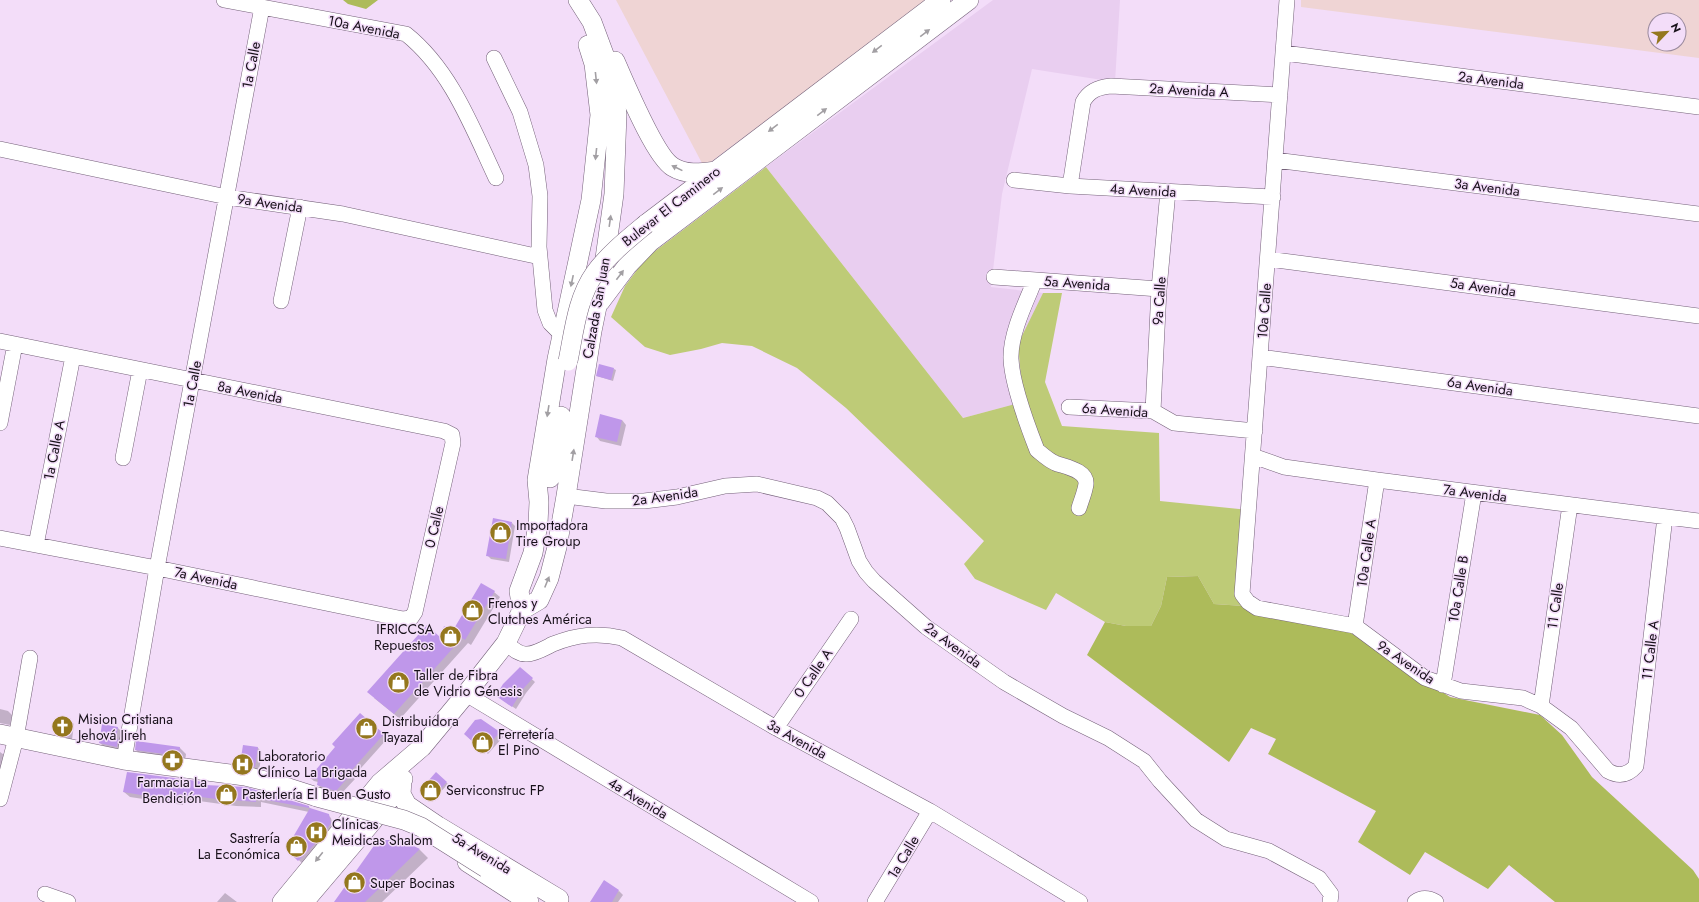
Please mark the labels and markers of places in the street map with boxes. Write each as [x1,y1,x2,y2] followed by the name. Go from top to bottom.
[516,515,588,551] place label: Importadora Tire Group
[487,520,513,546] shop icon: Importadora Tire Group
[488,593,592,629] place label: Frenos y Clutches América
[460,598,486,624] shop icon: Frenos y Clutches América
[374,619,435,655] place label: IFRICCSA Repuestos
[437,624,463,650] shop icon: IFRICCSA Repuestos
[414,665,522,701] place label: Taller de Fibra de Vidrio Génesis
[385,670,411,696] shop icon: Taller de Fibra de Vidrio Génesis
[76,709,173,745] place label: Mision Cristiana Jehová Jireh
[382,711,459,747] place label: Distribuidora Tayazal
[50,714,76,740] church icon: Mision Cristiana Jehová Jireh
[354,716,380,742] shop icon: Distribuidora Tayazal
[498,724,554,760] place label: Ferretería El Pino
[469,729,495,755] shop icon: Ferretería El Pino
[258,746,367,782] place label: Laboratorio Clínico La Brigada
[159,747,185,773] pharmacy icon: Farmacia La Bendición
[229,751,255,777] hospital icon: Laboratorio Clínico La Brigada
[137,772,207,808] place label: Farmacia La Bendición
[417,777,443,803] shop icon: Serviconstruc FP
[446,780,545,800] place label: Serviconstruc FP
[213,781,239,807] shop icon: Pasterlería El Buen Gusto
[242,784,391,804] place label: Pasterlería El Buen Gusto
[332,814,433,850] place label: Clínicas Meidicas Shalom
[304,819,330,845] hospital icon: Clínicas Meidicas Shalom
[198,828,280,864] place label: Sastrería La Económica
[283,833,309,859] shop icon: Sastrería La Económica
[342,870,368,896] shop icon: Super Bocinas
[370,873,455,893] place label: Super Bocinas

